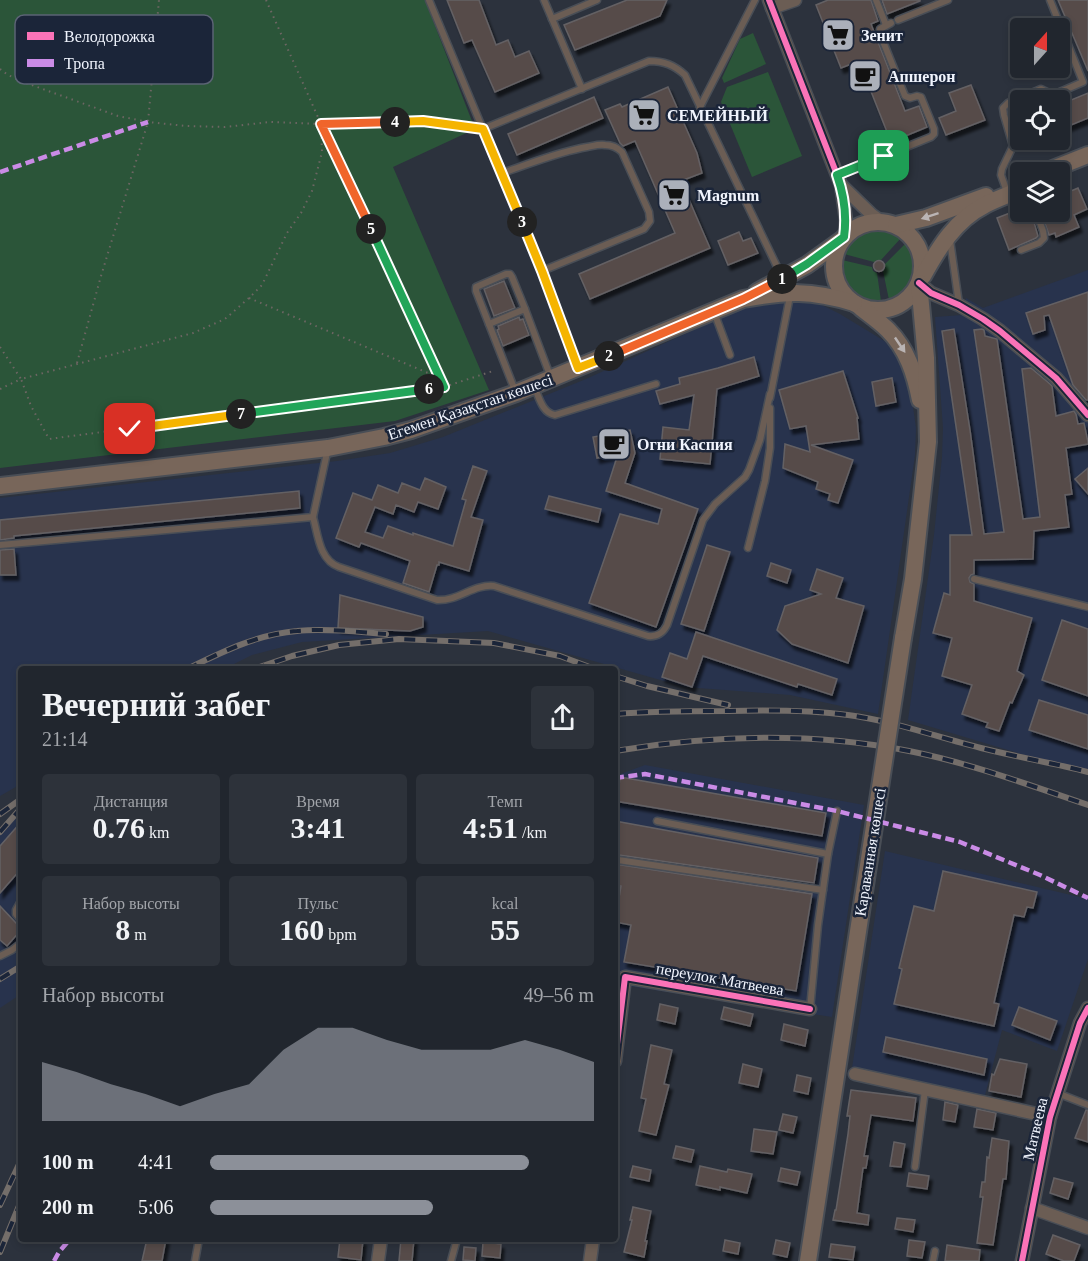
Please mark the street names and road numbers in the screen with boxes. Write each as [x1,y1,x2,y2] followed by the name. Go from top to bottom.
[385,371,555,444] street label: Егемен Қазақстан көшесі
[851,786,890,918] street label: Караванная көшесі
[655,959,785,1000] street label: переулок Матвеева
[1020,1096,1050,1162] street label: Матвеева

